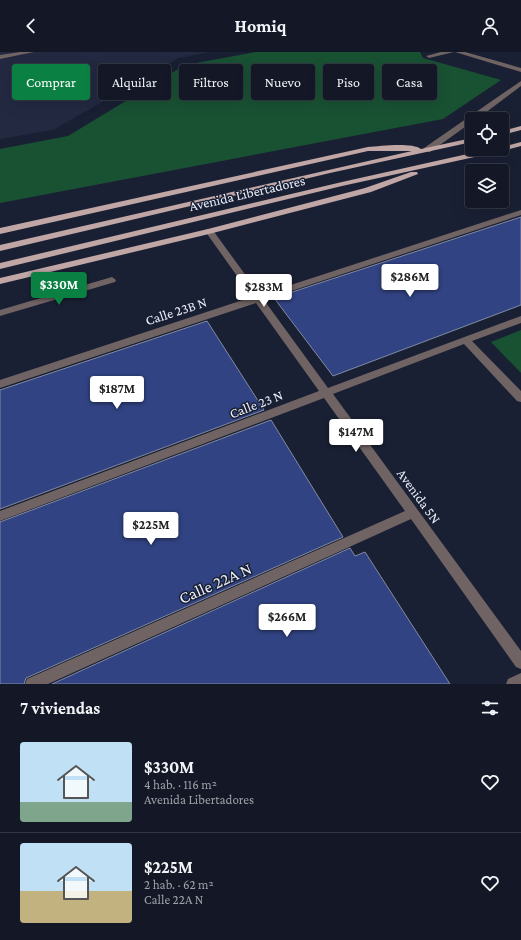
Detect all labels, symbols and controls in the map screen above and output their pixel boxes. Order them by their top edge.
icon: back [20,15,42,37]
icon: person [479,15,501,37]
text: Homiq [235,16,286,36]
chip: Comprar [12,64,90,100]
chip: Alquilar [98,64,171,100]
chip: Filtros [179,64,243,100]
chip: Nuevo [251,64,315,100]
chip: Piso [323,64,374,100]
chip: Casa [382,64,437,100]
map controls [465,112,509,208]
button: locate [465,112,509,156]
button: layers [465,164,509,208]
street label: Avenida Libertadores [187,172,307,214]
pin: $286M [382,264,438,298]
text: $286M [390,269,430,284]
pin: $330M [31,272,87,306]
pin: $283M [236,274,292,308]
text: $330M [40,277,78,292]
text: $283M [245,279,283,294]
street label: Calle 23B N [143,294,209,328]
pin: $187M [89,376,145,410]
text: $187M [99,381,135,396]
street label: Calle 23 N [227,387,285,421]
pin: $147M [328,419,384,453]
text: $147M [338,424,374,439]
street label: Avenida 5N [394,466,444,526]
pin: $225M [123,512,179,546]
text: $225M [132,517,170,532]
street label: Calle 22A N [176,559,254,608]
pin: $266M [259,604,315,638]
text: $266M [268,609,306,624]
icon: filters [479,697,501,719]
text: 7 viviendas [20,699,100,718]
icon: home [52,758,100,806]
text: $330M [144,758,194,777]
icon: heart [479,771,501,793]
text: 4 hab. · 116 m² [144,777,217,792]
text: Avenida Libertadores [144,792,254,807]
text: $225M [144,858,193,877]
icon: home [52,859,100,907]
icon: heart [479,872,501,894]
text: 2 hab. · 62 m² [144,877,214,892]
text: Calle 22A N [144,892,203,907]

